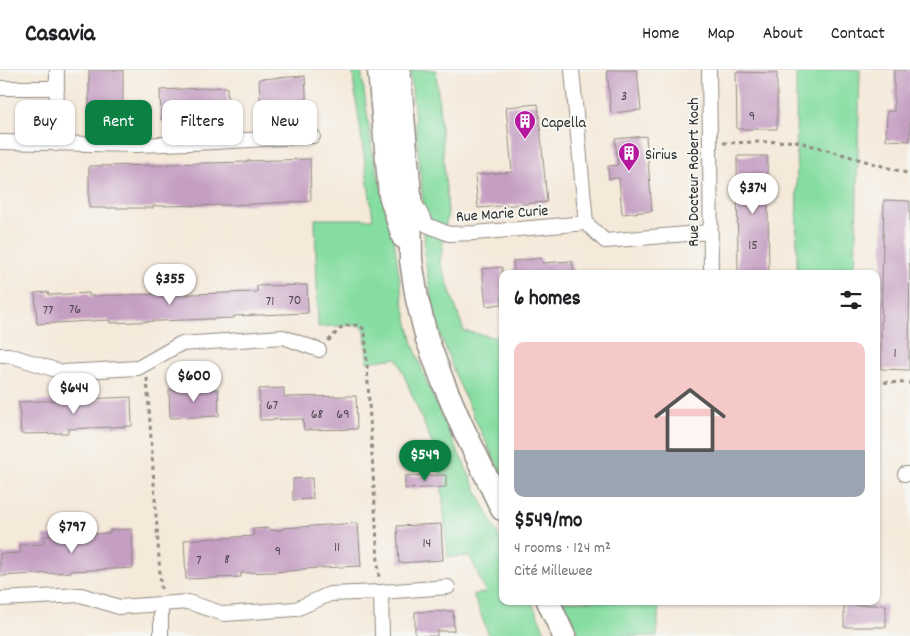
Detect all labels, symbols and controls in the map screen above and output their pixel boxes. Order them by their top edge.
text: Casavia [25,18,95,52]
text: Home [642,22,679,47]
text: Map [707,22,735,47]
text: About [763,22,803,47]
text: Contact [831,22,885,47]
house number: 3 [621,87,627,107]
street label: Rue Docteur Robert Koch [683,97,706,247]
chip: Buy [15,100,75,145]
chip: Rent [85,100,152,145]
chip: Filters [162,100,243,145]
chip: New [253,100,317,145]
house number: 9 [749,107,755,127]
building icon: Capella [513,109,537,140]
place label: Capella [541,112,586,135]
building icon: Sirius [617,141,641,172]
place label: Sirius [645,144,678,167]
pin: $374 [723,172,783,215]
text: $374 [739,177,767,200]
street label: Rue Marie Curie [455,200,549,229]
house number: 15 [748,236,758,256]
pin: $355 [140,264,200,306]
text: $355 [155,268,185,291]
text: 6 homes [514,285,581,315]
icon: filters [837,286,865,314]
house number: 70 [289,291,302,311]
house number: 71 [266,292,274,312]
house number: 76 [69,300,81,320]
house number: 77 [43,301,53,321]
house number: 1 [893,344,897,364]
pin: $600 [164,360,224,403]
text: $600 [177,365,211,388]
pin: $644 [44,372,104,415]
icon: home [645,375,735,465]
text: $644 [59,377,89,400]
house number: 67 [266,396,278,416]
house number: 68 [311,405,324,425]
house number: 69 [336,405,350,425]
pin: $549 [395,440,455,482]
text: $549 [410,444,440,467]
text: $549/mo [514,507,582,537]
pin: $797 [42,512,102,554]
text: $797 [58,516,86,539]
house number: 14 [423,534,431,554]
text: 4 rooms · 124 m² [514,537,611,560]
house number: 11 [334,538,340,558]
house number: 9 [275,542,281,562]
house number: 8 [224,550,230,570]
house number: 7 [196,551,202,571]
text: Cité Millewee [514,560,593,583]

